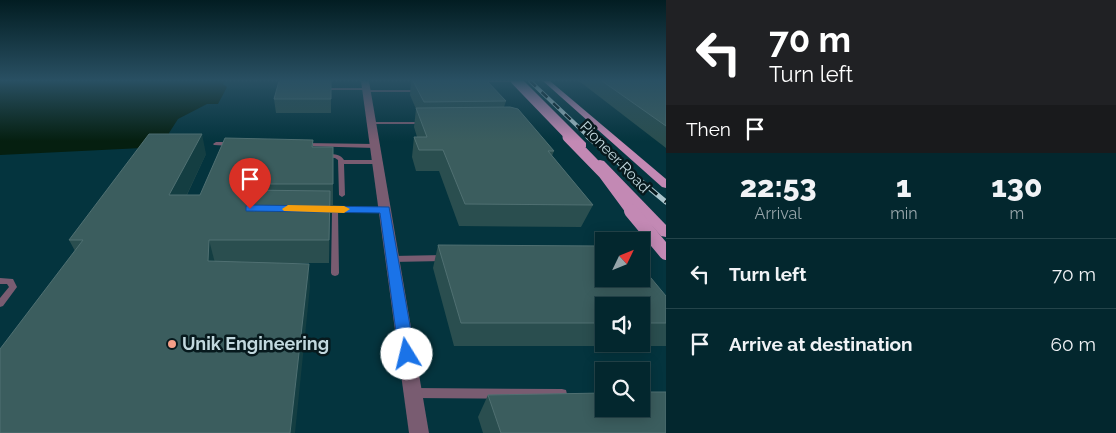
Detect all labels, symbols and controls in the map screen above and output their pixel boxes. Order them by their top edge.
text: 70 m [769,19,851,60]
icon: left [686,20,751,85]
text: Turn left [769,61,853,87]
icon: arrive [741,115,769,143]
street label: Pioneer Road [576,117,654,197]
text: Then [686,118,731,140]
pin [229,158,271,209]
icon: arrive [236,165,264,193]
text: 22:53 [740,169,816,204]
text: 1 [896,169,912,204]
text: 130 [991,169,1042,204]
text: Arrival [755,204,802,223]
text: min [890,204,918,223]
text: m [1009,204,1024,223]
north arrow [595,232,650,288]
map controls [595,232,650,417]
icon: left [686,260,714,288]
text: Turn left [729,263,806,285]
text: 70 m [1052,263,1096,285]
button: sound [595,297,650,352]
position arrow [380,327,432,379]
icon: arrive [686,330,714,358]
place label: Unik Engineering [182,333,329,354]
text: Arrive at destination [729,333,913,355]
text: 60 m [1051,333,1096,355]
marker: Unik Engineering [166,338,178,350]
button: search [595,362,650,417]

